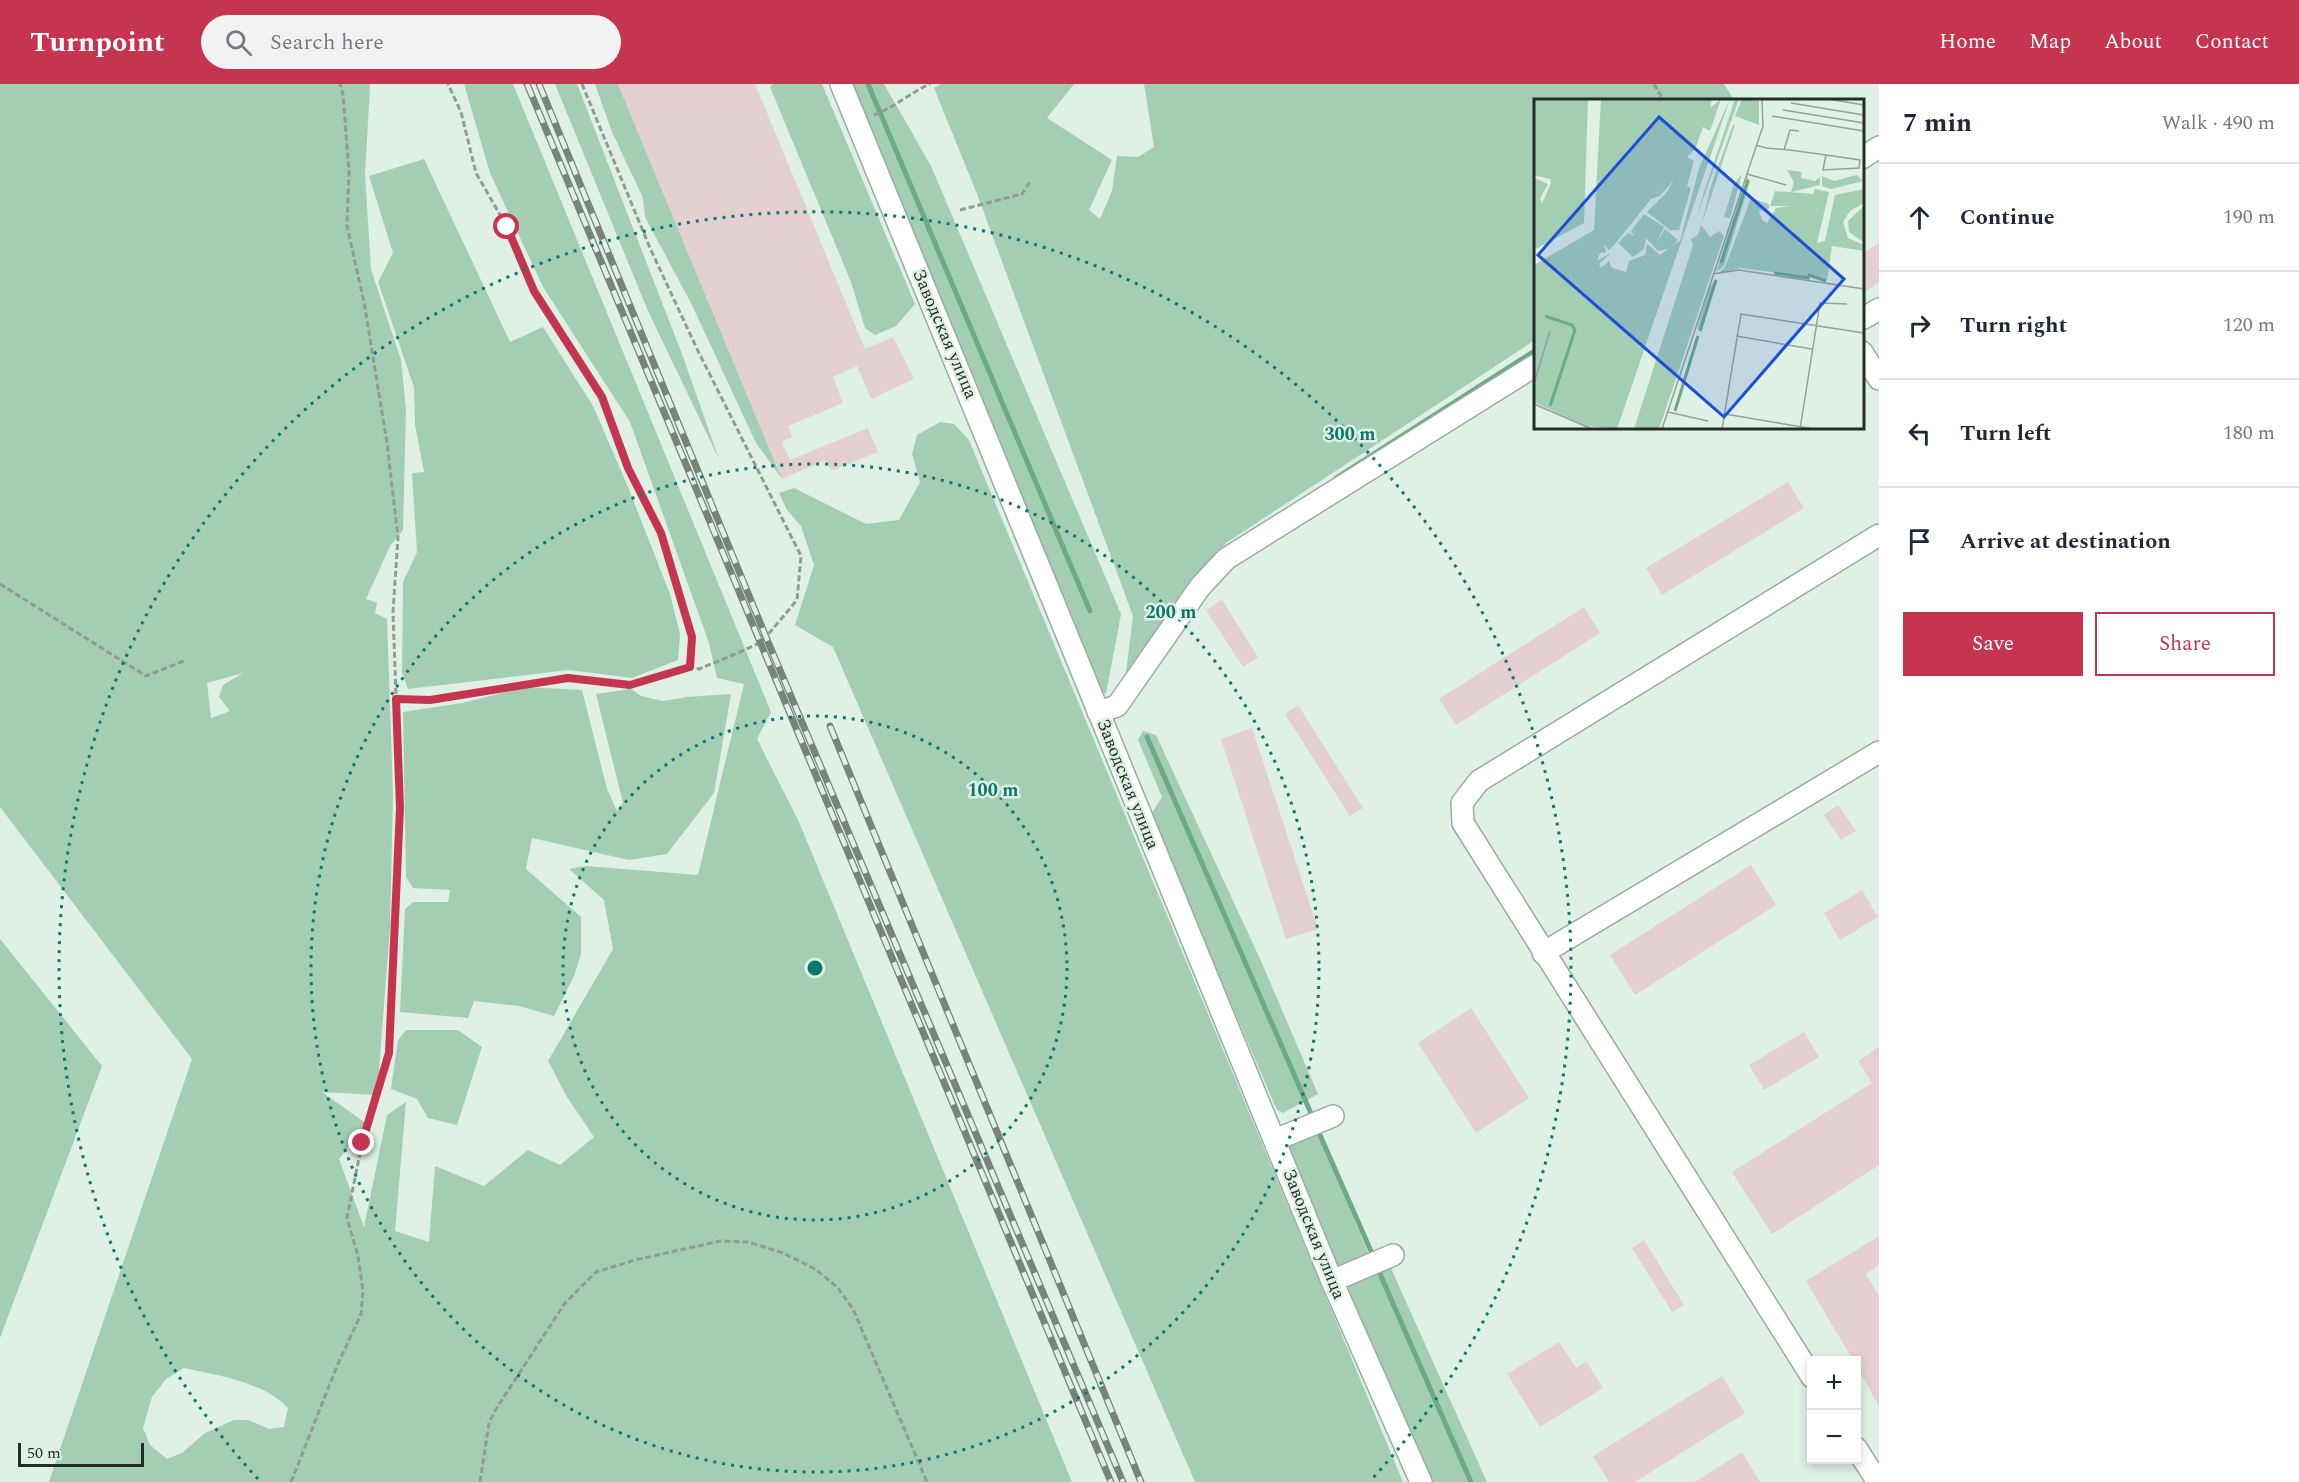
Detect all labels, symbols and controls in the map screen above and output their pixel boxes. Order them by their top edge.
search box [201,15,621,69]
text: Turnpoint [30,21,165,64]
icon: search [222,26,255,59]
text: Search here [270,26,384,59]
text: Home [1939,26,1996,58]
text: Map [2029,26,2071,58]
text: About [2104,26,2162,58]
text: Contact [2195,26,2269,58]
inset map [1534,99,1864,429]
text: 7 min [1903,103,1972,143]
text: Walk · 490 m [2162,108,2275,138]
icon: ahead [1903,201,1936,234]
text: Continue [1960,201,2055,234]
text: 190 m [2223,202,2275,232]
route start [493,213,519,239]
street label: Заводская улица [905,265,985,403]
icon: right [1903,309,1936,342]
text: Turn right [1960,309,2067,342]
text: 120 m [2223,310,2275,340]
icon: left [1903,417,1936,450]
text: Turn left [1960,417,2052,450]
text: 180 m [2223,418,2275,448]
text: 300 m [1324,421,1376,448]
icon: arrive [1903,525,1936,558]
text: Arrive at destination [1960,525,2171,558]
text: 200 m [1145,599,1197,626]
button: Save [1903,612,2083,676]
button: Share [2095,612,2275,676]
street label: Заводская улица [1090,715,1167,854]
text: 100 m [967,777,1019,804]
centre of rings [805,958,825,978]
route end [348,1129,374,1155]
street label: Заводская улица [1276,1165,1353,1304]
map controls [1807,1356,1861,1464]
button: + [1807,1356,1861,1410]
button: − [1807,1410,1861,1464]
scale bar [18,1440,144,1468]
text: 50 m [27,1441,61,1465]

